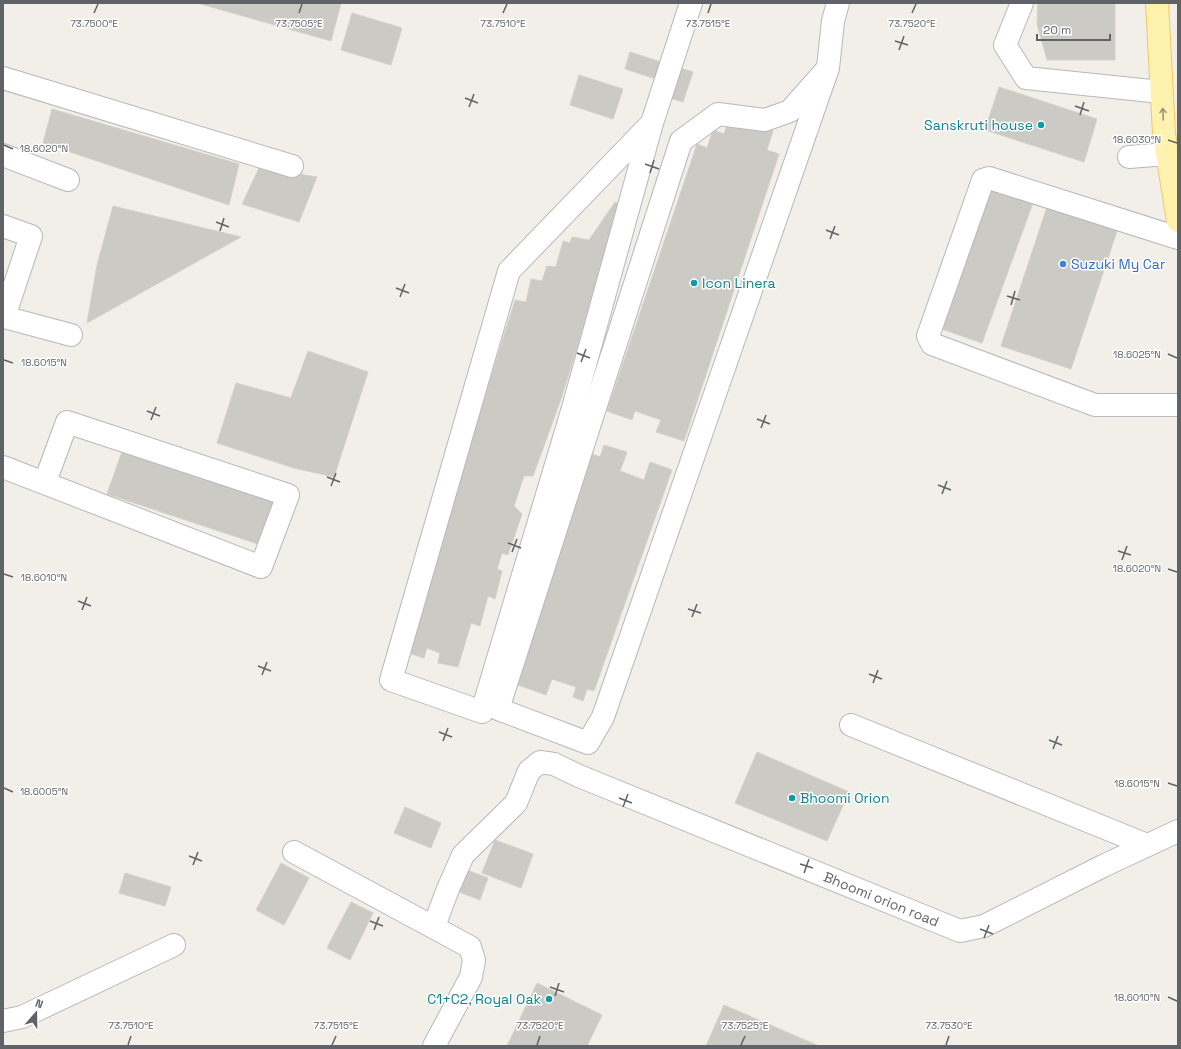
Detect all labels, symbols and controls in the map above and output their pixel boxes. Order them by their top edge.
scale bar [1037,16,1110,42]
text: 73.7500°E [70,17,118,30]
text: 73.7505°E [275,17,323,30]
text: 73.7510°E [480,17,526,30]
text: 73.7515°E [686,17,731,30]
text: 73.7520°E [888,17,936,30]
text: 20 m [1043,22,1071,38]
one-way arrow [1159,108,1166,121]
place label: Sanskruti house [924,116,1033,134]
marker: Sanskruti house [1036,120,1046,130]
text: 18.6030°N [1113,133,1161,146]
text: 18.6020°N [20,142,68,155]
place label: Suzuki My Car [1071,255,1165,273]
marker: Suzuki My Car [1058,259,1068,269]
place label: Icon Linera [702,274,776,292]
marker: Icon Linera [689,278,699,288]
text: 18.6025°N [1113,348,1161,361]
text: 18.6015°N [21,356,67,369]
text: 18.6020°N [1113,562,1161,575]
text: 18.6010°N [21,571,67,584]
text: 18.6015°N [1114,777,1160,790]
text: 18.6005°N [20,785,68,798]
place label: Bhoomi Orion [800,789,890,807]
marker: Bhoomi Orion [787,793,797,803]
street label: Bhoomi orion road [821,867,942,931]
place label: C1+C2, Royal Oak [427,990,541,1008]
text: 18.6010°N [1114,991,1160,1004]
north arrow [16,993,56,1033]
marker: C1+C2, Royal Oak [544,994,554,1004]
text: N [34,996,45,1011]
text: 73.7510°E [108,1019,154,1032]
text: 73.7515°E [314,1019,359,1032]
text: 73.7520°E [516,1019,564,1032]
text: 73.7525°E [722,1019,769,1032]
text: 73.7530°E [925,1019,973,1032]

